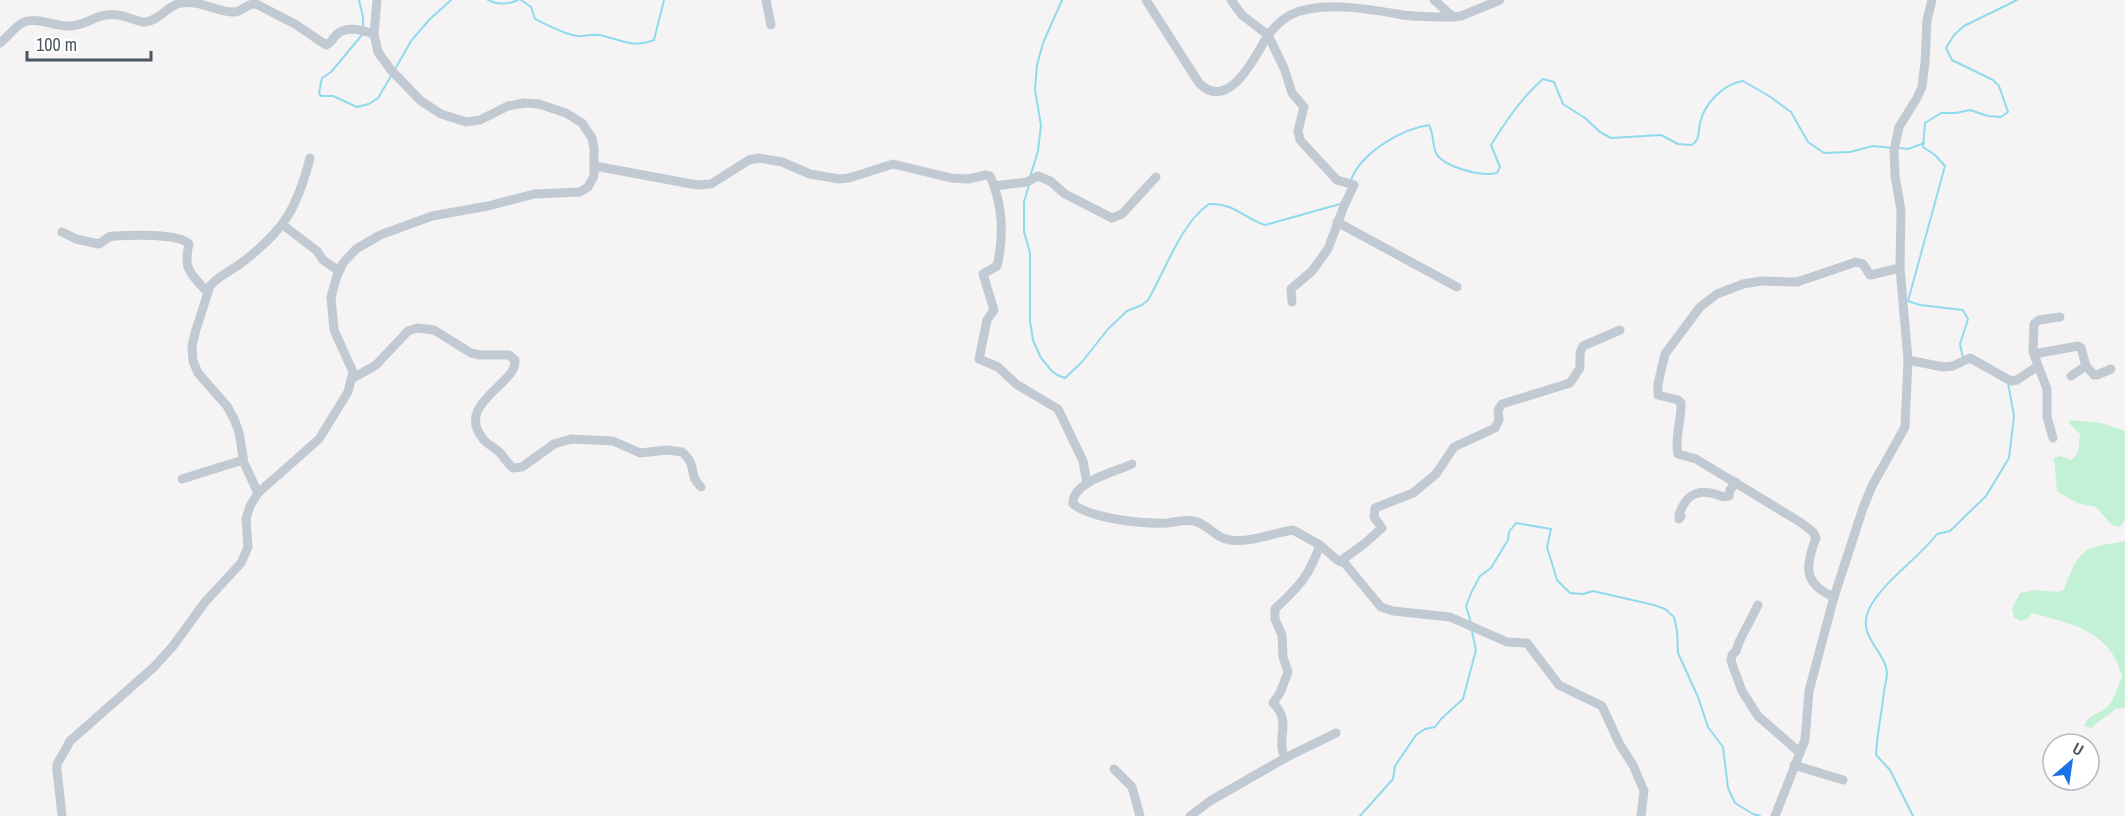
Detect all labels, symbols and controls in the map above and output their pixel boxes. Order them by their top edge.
scale bar [27,24,152,62]
text: 100 m [36,32,77,57]
north arrow [2041,732,2101,792]
text: U [2069,737,2088,761]

